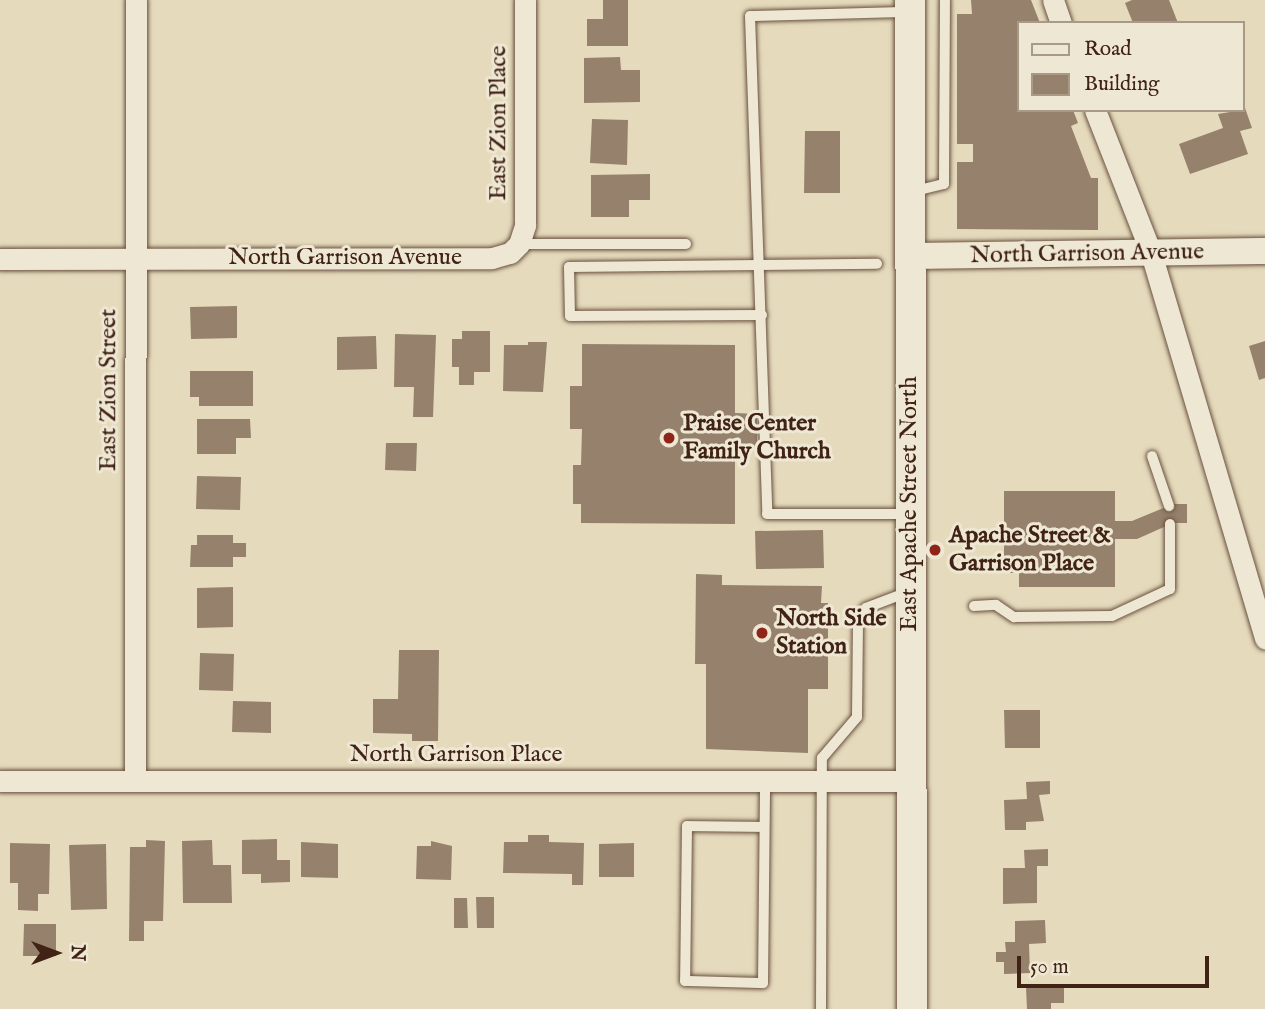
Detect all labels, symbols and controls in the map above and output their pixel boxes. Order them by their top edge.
legend [1016,21,1244,112]
text: Road [1084,36,1131,63]
street label: East Zion Place [485,45,513,201]
text: Building [1084,71,1159,98]
street label: North Garrison Avenue [970,238,1204,270]
street label: North Garrison Avenue [228,244,462,272]
street label: East Zion Street [95,309,123,471]
street label: East Apache Street North [896,376,924,632]
place label: Praise Center Family Church [683,410,831,466]
marker: Praise Center Family Church [661,430,677,446]
place label: Apache Street & Garrison Place [949,522,1111,578]
marker: Apache Street & Garrison Place [927,542,943,558]
place label: North Side Station [776,605,886,661]
marker: North Side Station [754,625,770,641]
street label: North Garrison Place [350,741,562,769]
north arrow [21,918,91,988]
scale bar [1020,942,1212,986]
text: N [65,945,89,961]
text: 50 m [1030,954,1069,981]

